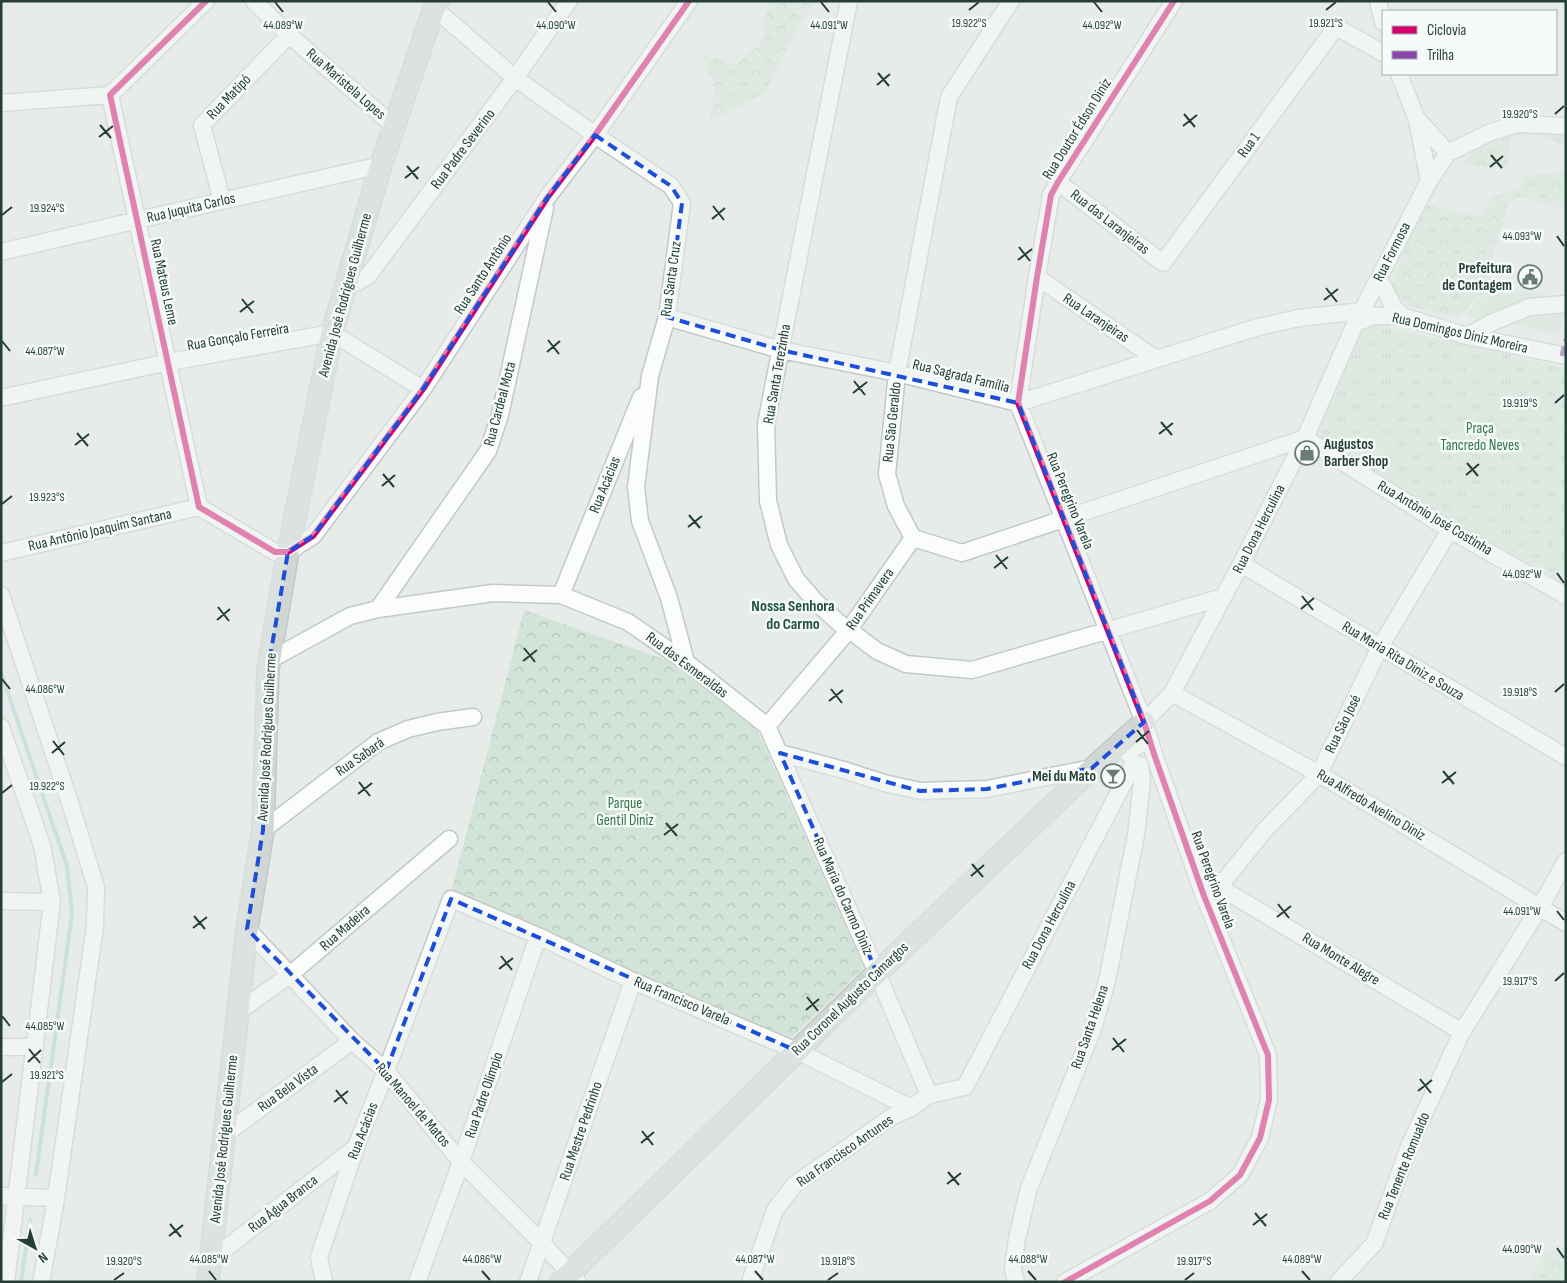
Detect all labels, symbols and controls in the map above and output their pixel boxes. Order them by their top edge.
legend [1382,10,1557,75]
text: 19.922°S [951,16,987,31]
text: 19.921°S [1309,16,1343,31]
text: 44.089°W [263,18,303,33]
text: 44.090°W [536,18,576,33]
text: 44.091°W [810,18,848,33]
text: 44.092°W [1083,18,1122,33]
text: Ciclovia [1427,21,1467,40]
street label: Rua Maristela Lopes [302,44,390,124]
text: Trilha [1427,46,1454,65]
street label: Rua Matipó [203,70,255,124]
street label: Rua Doutor Édson Diniz [1038,74,1116,183]
street label: Rua Padre Severino [427,105,499,193]
text: 19.920°S [1502,107,1538,122]
street label: Rua 1 [1233,128,1265,161]
street label: Rua das Laranjeiras [1067,185,1153,259]
street label: Rua Juquita Carlos [145,189,237,227]
text: 19.924°S [30,201,64,216]
street label: Avenida José Rodrigues Guilherme [314,211,376,380]
street label: Rua Formosa [1369,219,1415,285]
text: 44.093°W [1502,229,1542,244]
street label: Rua Santo Antônio [450,230,516,318]
street label: Rua Mateus Leme [146,237,182,327]
street label: Rua Santa Cruz [656,239,686,318]
place label: Prefeitura de Contagem [1442,259,1512,295]
public building icon: Prefeitura de Contagem [1517,264,1543,290]
street label: Rua Laranjeiras [1059,289,1133,347]
street label: Rua Domingos Diniz Moreira [1390,308,1530,358]
street label: Rua Gonçalo Ferreira [186,319,291,355]
street label: Rua Santa Terezinha [759,323,795,425]
text: 44.087°W [25,344,65,359]
street label: Rua Sagrada Família [911,355,1012,397]
street label: Rua Cardeal Mota [480,359,520,448]
street label: Rua São Geraldo [878,381,906,463]
text: 19.919°S [1503,396,1537,411]
park label: Praça Tancredo Neves [1441,419,1519,455]
place label: Augustos Barber Shop [1323,435,1388,471]
shop icon: Augustos Barber Shop [1294,440,1320,466]
street label: Rua Peregrino Varela [1042,450,1098,552]
street label: Rua Acácias [585,454,625,516]
street label: Rua Antônio José Costinha [1374,476,1496,560]
street label: Rua Dona Herculina [1228,481,1290,577]
text: 19.923°S [29,490,65,505]
street label: Rua Antônio Joaquim Santana [26,504,174,556]
street label: Rua Primavera [842,564,898,634]
text: 44.092°W [1503,567,1542,582]
district label: Nossa Senhora do Carmo [751,597,835,634]
street label: Rua Maria Rita Diniz e Souza [1338,617,1468,705]
street label: Rua das Esmeraldas [642,628,732,702]
street label: Avenida José Rodrigues Guilherme [253,652,281,823]
text: 44.086°W [25,682,65,697]
text: 19.918°S [1503,685,1537,700]
street label: Rua São José [1321,692,1365,756]
street label: Rua Sabará [332,733,388,781]
bar icon: Mei du Mato [1100,763,1126,789]
street label: Rua Alfredo Avelino Diniz [1313,765,1429,845]
place label: Mei du Mato [1032,767,1096,786]
text: 19.922°S [29,779,65,794]
park label: Parque Gentil Diniz [596,794,654,830]
street label: Rua Peregrino Varela [1187,829,1240,932]
street label: Rua Maria do Carmo Diniz [809,834,878,958]
street label: Rua Dona Herculina [1018,877,1080,973]
street label: Rua Madeira [316,901,374,955]
text: 44.091°W [1503,904,1541,919]
street label: Rua Monte Alegre [1299,928,1383,990]
street label: Rua Coronel Augusto Camargos [787,938,913,1060]
street label: Rua Francisco Varela [631,972,733,1030]
text: 19.917°S [1503,974,1537,989]
street label: Rua Santa Helena [1067,982,1113,1071]
text: 44.085°W [26,1019,65,1034]
street label: Rua Padre Olímpio [460,1049,508,1141]
street label: Avenida José Rodrigues Guilherme [206,1054,242,1225]
street label: Rua Manoel de Matos [371,1059,455,1151]
street label: Rua Bela Vista [254,1060,322,1116]
text: 19.921°S [30,1068,64,1083]
street label: Rua Mestre Pedrinho [555,1079,607,1183]
street label: Rua Acácias [343,1100,383,1162]
street label: Rua Tenente Romualdo [1374,1109,1434,1223]
street label: Rua Francisco Antunes [793,1111,897,1191]
street label: Rua Água Branca [244,1171,322,1237]
north arrow [10,1223,60,1273]
text: 44.090°W [1502,1242,1542,1257]
text: N [35,1249,51,1267]
text: 44.085°W [190,1252,229,1267]
text: 44.086°W [462,1252,502,1267]
text: 44.087°W [735,1252,775,1267]
text: 44.088°W [1008,1252,1048,1267]
text: 44.089°W [1282,1252,1322,1267]
text: 19.920°S [106,1254,142,1269]
text: 19.918°S [821,1254,855,1269]
text: 19.917°S [1177,1254,1211,1269]

